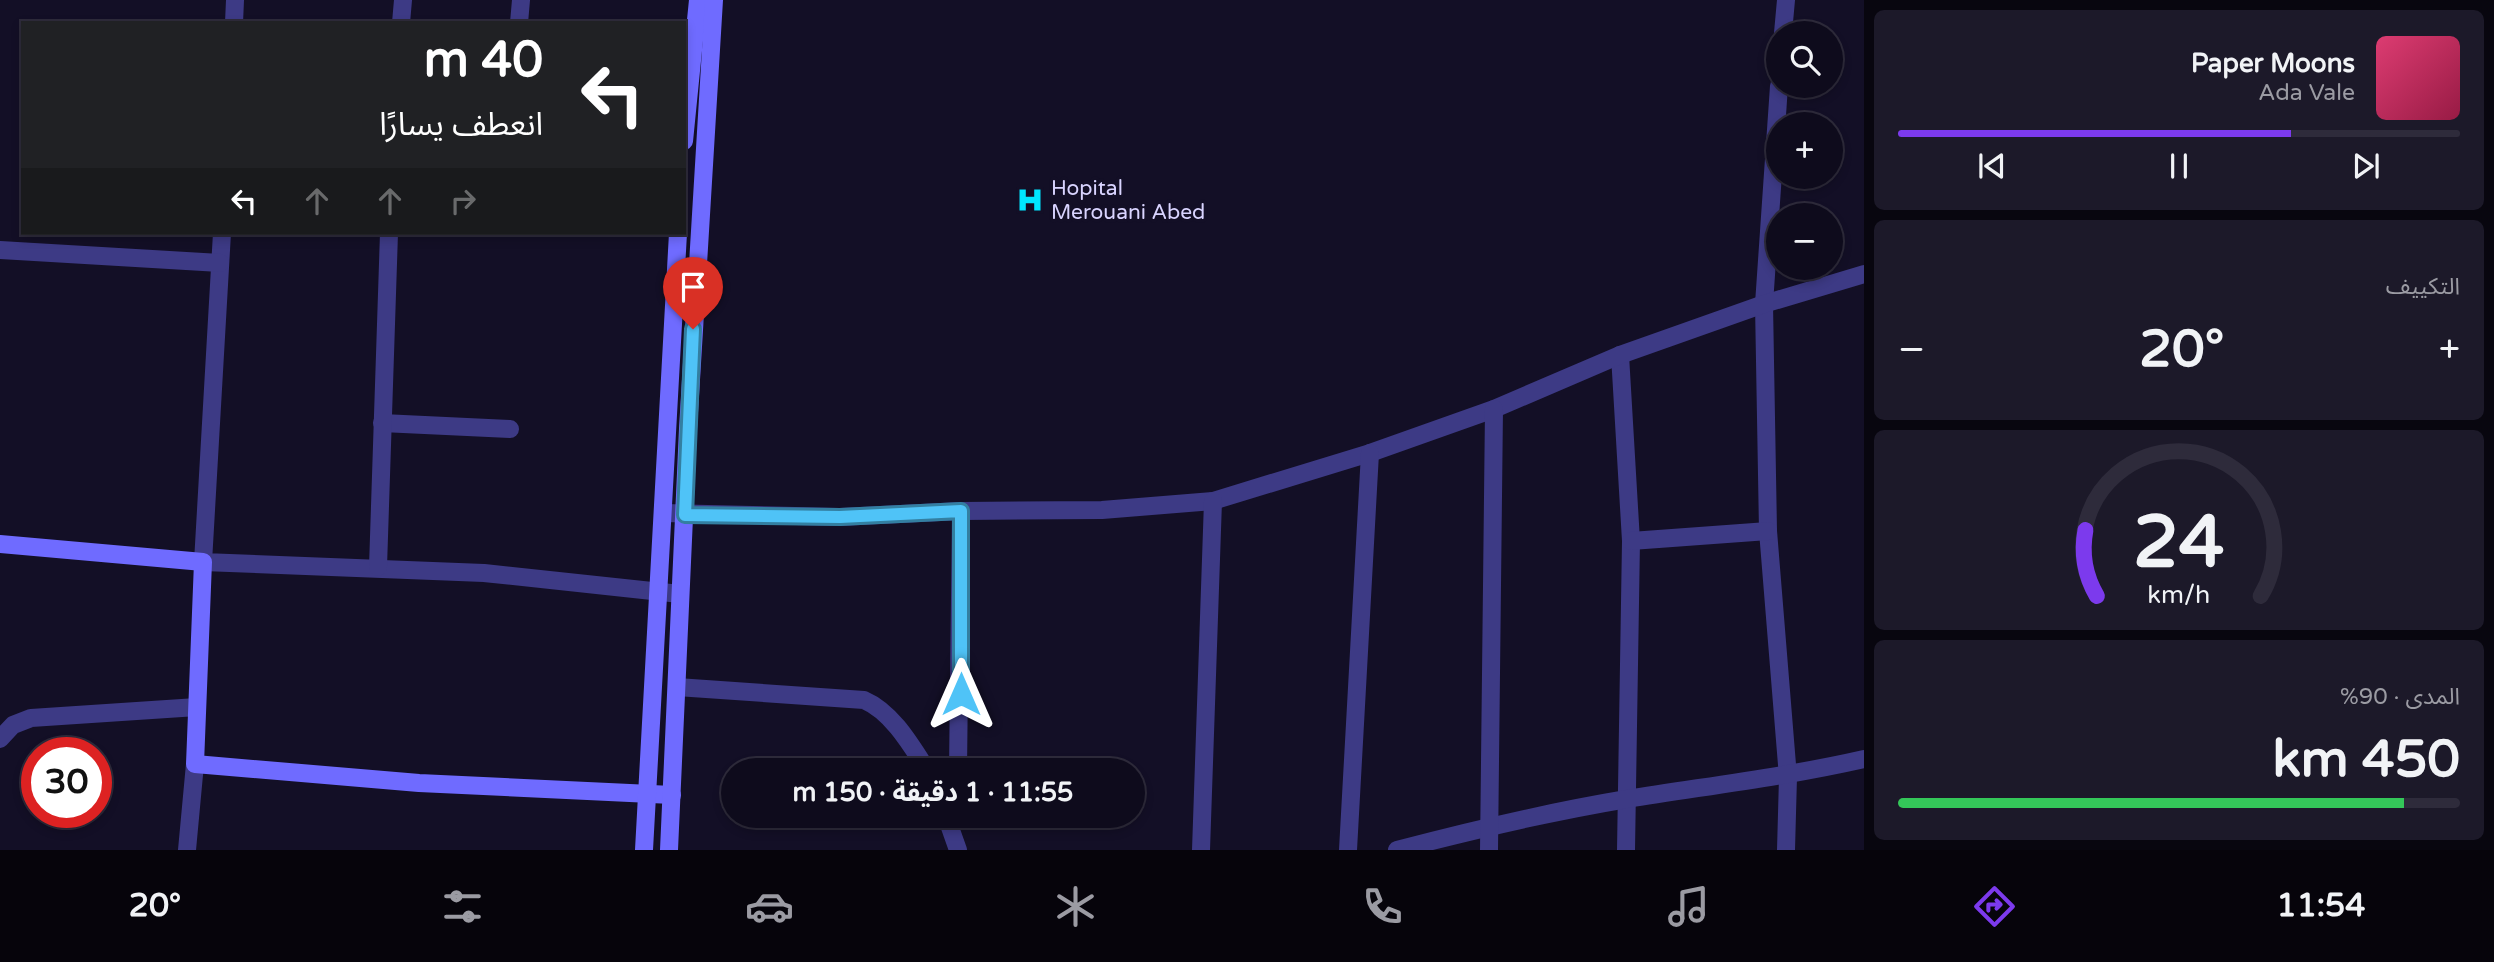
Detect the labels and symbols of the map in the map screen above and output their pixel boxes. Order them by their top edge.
place label: Hopital Merouani Abed [1051,176,1205,225]
hospital icon: Hopital Merouani Abed [1015,185,1045,215]
pin [663,257,723,329]
position arrow [924,657,998,731]
speed limit sign: 30 [21,737,112,828]

